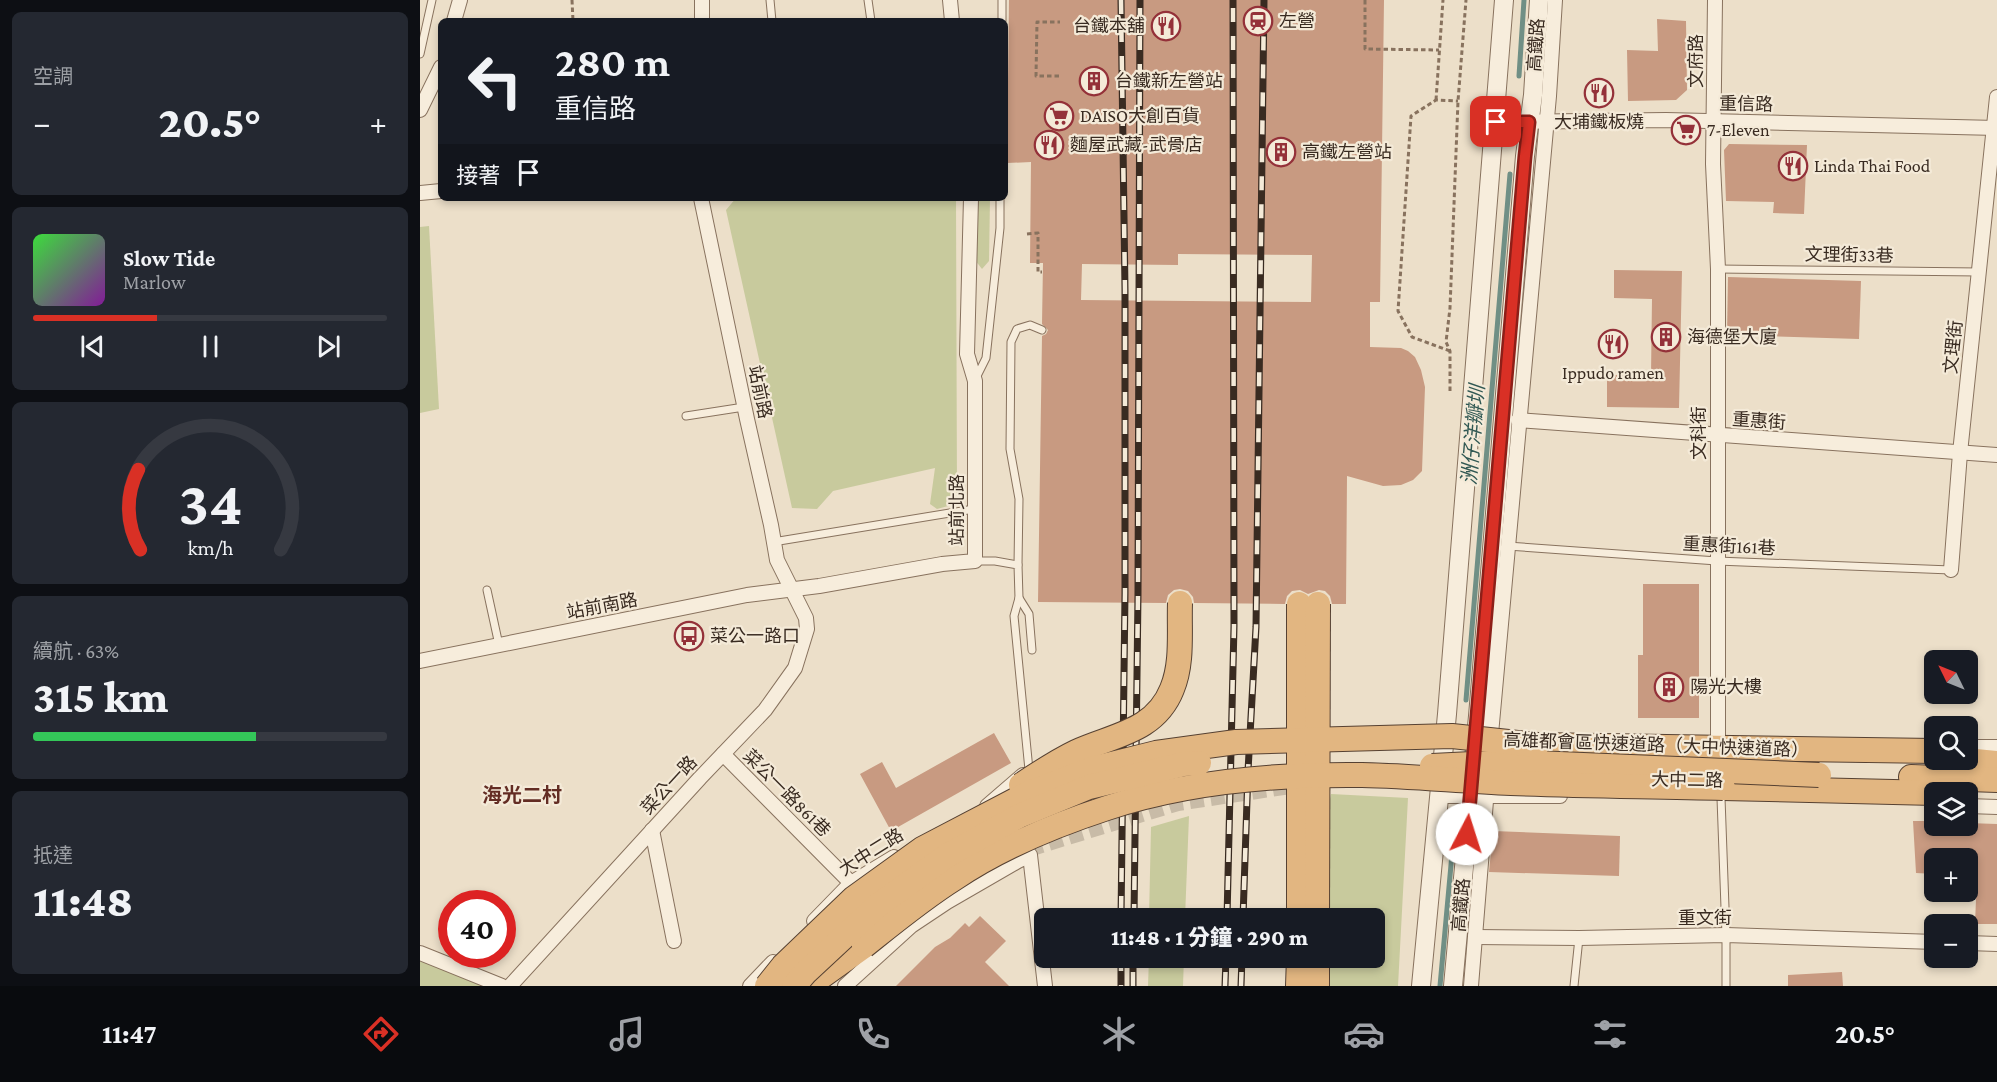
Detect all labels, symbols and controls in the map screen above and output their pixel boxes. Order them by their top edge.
station icon: 左營 [1242,5,1274,37]
restaurant icon: 台鐵本舖 [1150,10,1182,42]
place label: 左營 [1279,11,1315,31]
place label: 台鐵本舖 [1073,16,1145,36]
street label: 高鐵路 [1524,17,1548,73]
street label: 文府路 [1686,34,1706,88]
text: 280 m [555,38,670,85]
icon: left [456,42,534,120]
text: 空調 [33,65,73,87]
building icon: 台鐵新左營站 [1078,65,1110,97]
place label: 台鐵新左營站 [1115,71,1223,91]
restaurant icon: 大埔鐵板燒 [1583,77,1615,109]
text: 重信路 [555,94,636,124]
street label: 重信路 [1719,94,1773,114]
pin [1470,96,1521,147]
text: 20.5° [158,97,262,147]
supermarket icon: DAISO大創百貨 [1043,100,1075,132]
text: − [33,104,50,141]
text: + [370,104,387,141]
icon: arrive [1479,105,1512,138]
place label: DAISO大創百貨 [1080,106,1200,126]
place label: 大埔鐵板燒 [1554,112,1644,132]
supermarket icon: 7-Eleven [1670,114,1702,146]
place label: 7-Eleven [1707,120,1770,140]
restaurant icon: 麵屋武藏-武骨店 [1033,129,1065,161]
place label: 麵屋武藏-武骨店 [1070,135,1203,155]
building icon: 高鐵左營站 [1265,136,1297,168]
place label: 高鐵左營站 [1302,142,1392,162]
restaurant icon: Linda Thai Food [1777,150,1809,182]
icon: arrive [512,156,545,189]
place label: Linda Thai Food [1814,156,1931,176]
text: 接著 [456,163,500,188]
street label: 文理街33巷 [1804,244,1894,266]
text: Slow Tide [123,246,215,271]
text: Marlow [123,271,186,293]
street label: 文理街 [1940,319,1966,375]
building icon: 海德堡大廈 [1650,321,1682,353]
place label: 海德堡大廈 [1687,327,1777,347]
restaurant icon: Ippudo ramen [1597,328,1629,360]
icon: previous [76,330,109,363]
icon: pause [194,330,227,363]
icon: next [312,330,345,363]
place label: Ippudo ramen [1562,363,1664,383]
street label: 站前路 [745,364,775,420]
water label: 洲仔洋瓣圳 [1458,381,1489,486]
street label: 文科街 [1689,406,1709,460]
street label: 重惠街 [1731,409,1787,433]
text: 34 [178,468,242,537]
street label: 站前北路 [947,474,967,546]
street label: 重惠街161巷 [1682,534,1776,558]
text: km/h [187,536,234,560]
street label: 站前南路 [565,589,639,623]
bus stop icon: 菜公一路口 [673,620,705,652]
place label: 菜公一路口 [710,626,800,646]
text: 續航 · 63% [33,640,119,662]
north arrow [1924,650,1978,704]
map controls [1924,650,1978,968]
building icon: 陽光大樓 [1653,671,1685,703]
text: 315 km [33,672,168,722]
place label: 陽光大樓 [1690,677,1762,697]
button: search [1924,716,1978,770]
street label: 高雄都會區快速道路（大中快速道路） [1503,730,1809,760]
street label: 菜公一路861巷 [739,745,835,841]
street label: 菜公一路 [637,752,701,818]
street label: 大中二路 [1651,769,1723,791]
button: layers [1924,782,1978,836]
district label: 海光二村 [482,784,562,806]
position arrow [1435,802,1499,866]
street label: 大中二路 [835,824,907,880]
text: 抵達 [33,844,73,866]
button: + [1924,848,1978,902]
text: 11:48 [33,876,133,926]
street label: 高鐵路 [1449,877,1473,933]
speed limit sign: 40 [438,890,516,968]
street label: 重文街 [1678,908,1732,928]
button: − [1924,914,1978,968]
text: 11:48 · 1 分鐘 · 290 m [1111,925,1308,950]
icon: directions [360,1013,402,1055]
icon: music [606,1013,648,1055]
icon: phone [852,1013,894,1055]
icon: climate [1098,1013,1140,1055]
icon: car [1343,1013,1385,1055]
icon: filters [1589,1013,1631,1055]
text: 11:47 [102,1019,157,1049]
text: 20.5° [1835,1019,1895,1049]

